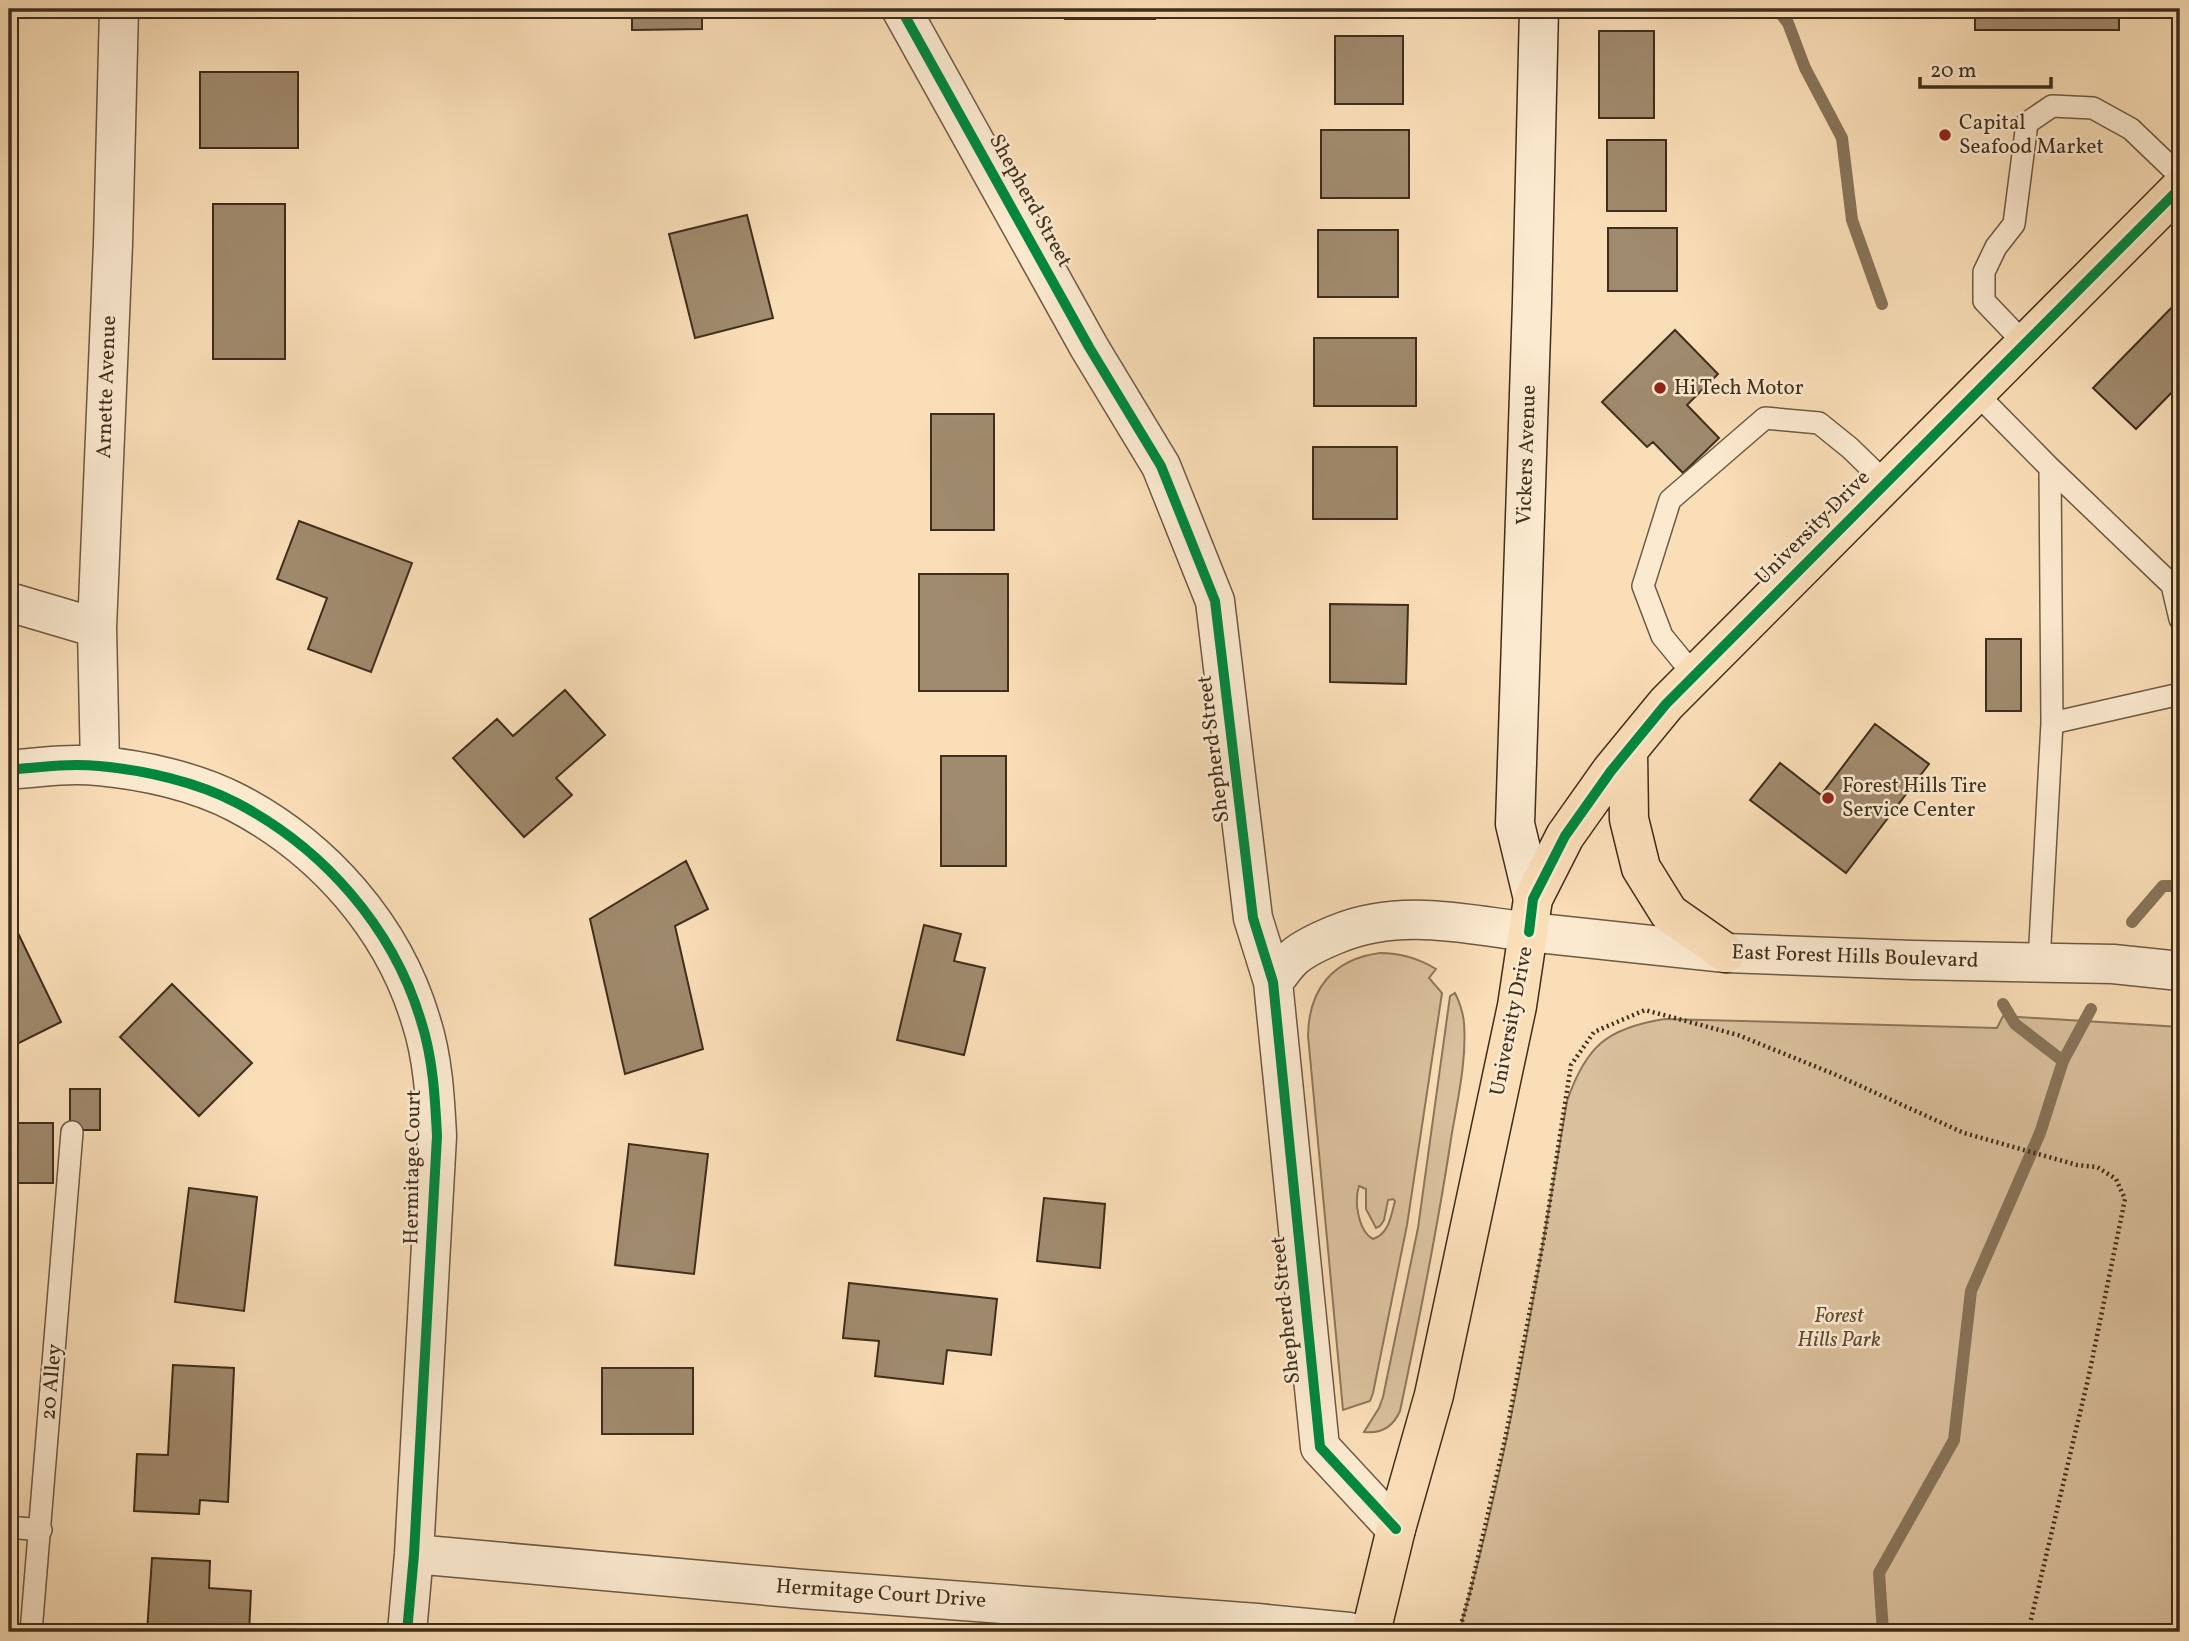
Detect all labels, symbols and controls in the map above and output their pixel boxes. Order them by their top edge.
scale bar [1920,46,2051,90]
text: 20 m [1930,57,1976,86]
place label: Capital Seafood Market [1959,109,2104,162]
marker: Capital Seafood Market [1937,127,1953,143]
street label: Shepherd Street [981,129,1079,273]
street label: Arnette Avenue [90,315,124,459]
place label: Hi Tech Motor [1674,374,1804,403]
marker: Hi Tech Motor [1652,380,1668,396]
street label: Vickers Avenue [1510,384,1544,526]
street label: University Drive [1749,464,1877,592]
street label: Shepherd Street [1191,674,1237,824]
place label: Forest Hills Tire Service Center [1842,772,1987,825]
marker: Forest Hills Tire Service Center [1820,790,1836,806]
street label: East Forest Hills Boulevard [1731,938,1979,976]
street label: University Drive [1483,944,1541,1098]
street label: Hermitage Court [397,1089,429,1245]
street label: Shepherd Street [1264,1235,1308,1385]
park label: Forest Hills Park [1797,1302,1881,1355]
street label: 20 Alley [34,1342,70,1421]
street label: Hermitage Court Drive [775,1572,987,1616]

